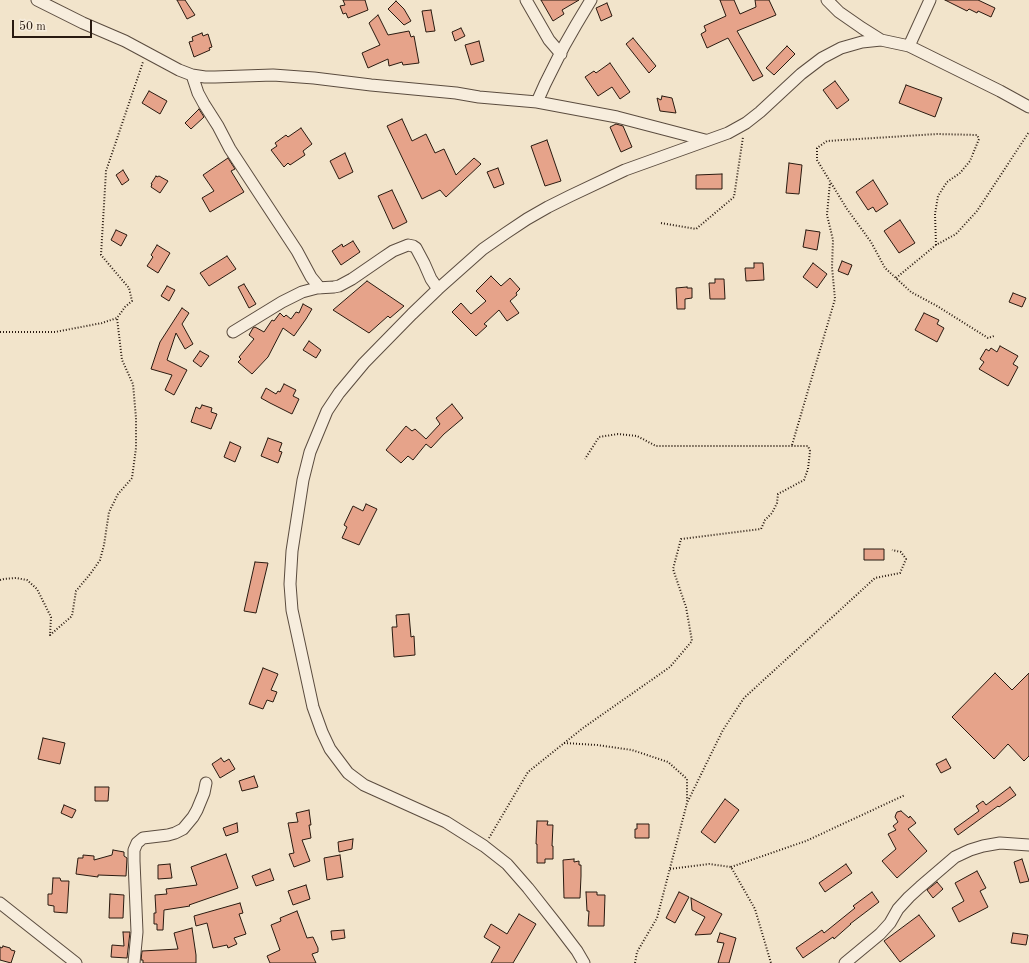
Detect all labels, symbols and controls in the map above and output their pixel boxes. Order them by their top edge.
scale bar [14,12,94,38]
text: 50 m [19,21,46,33]

